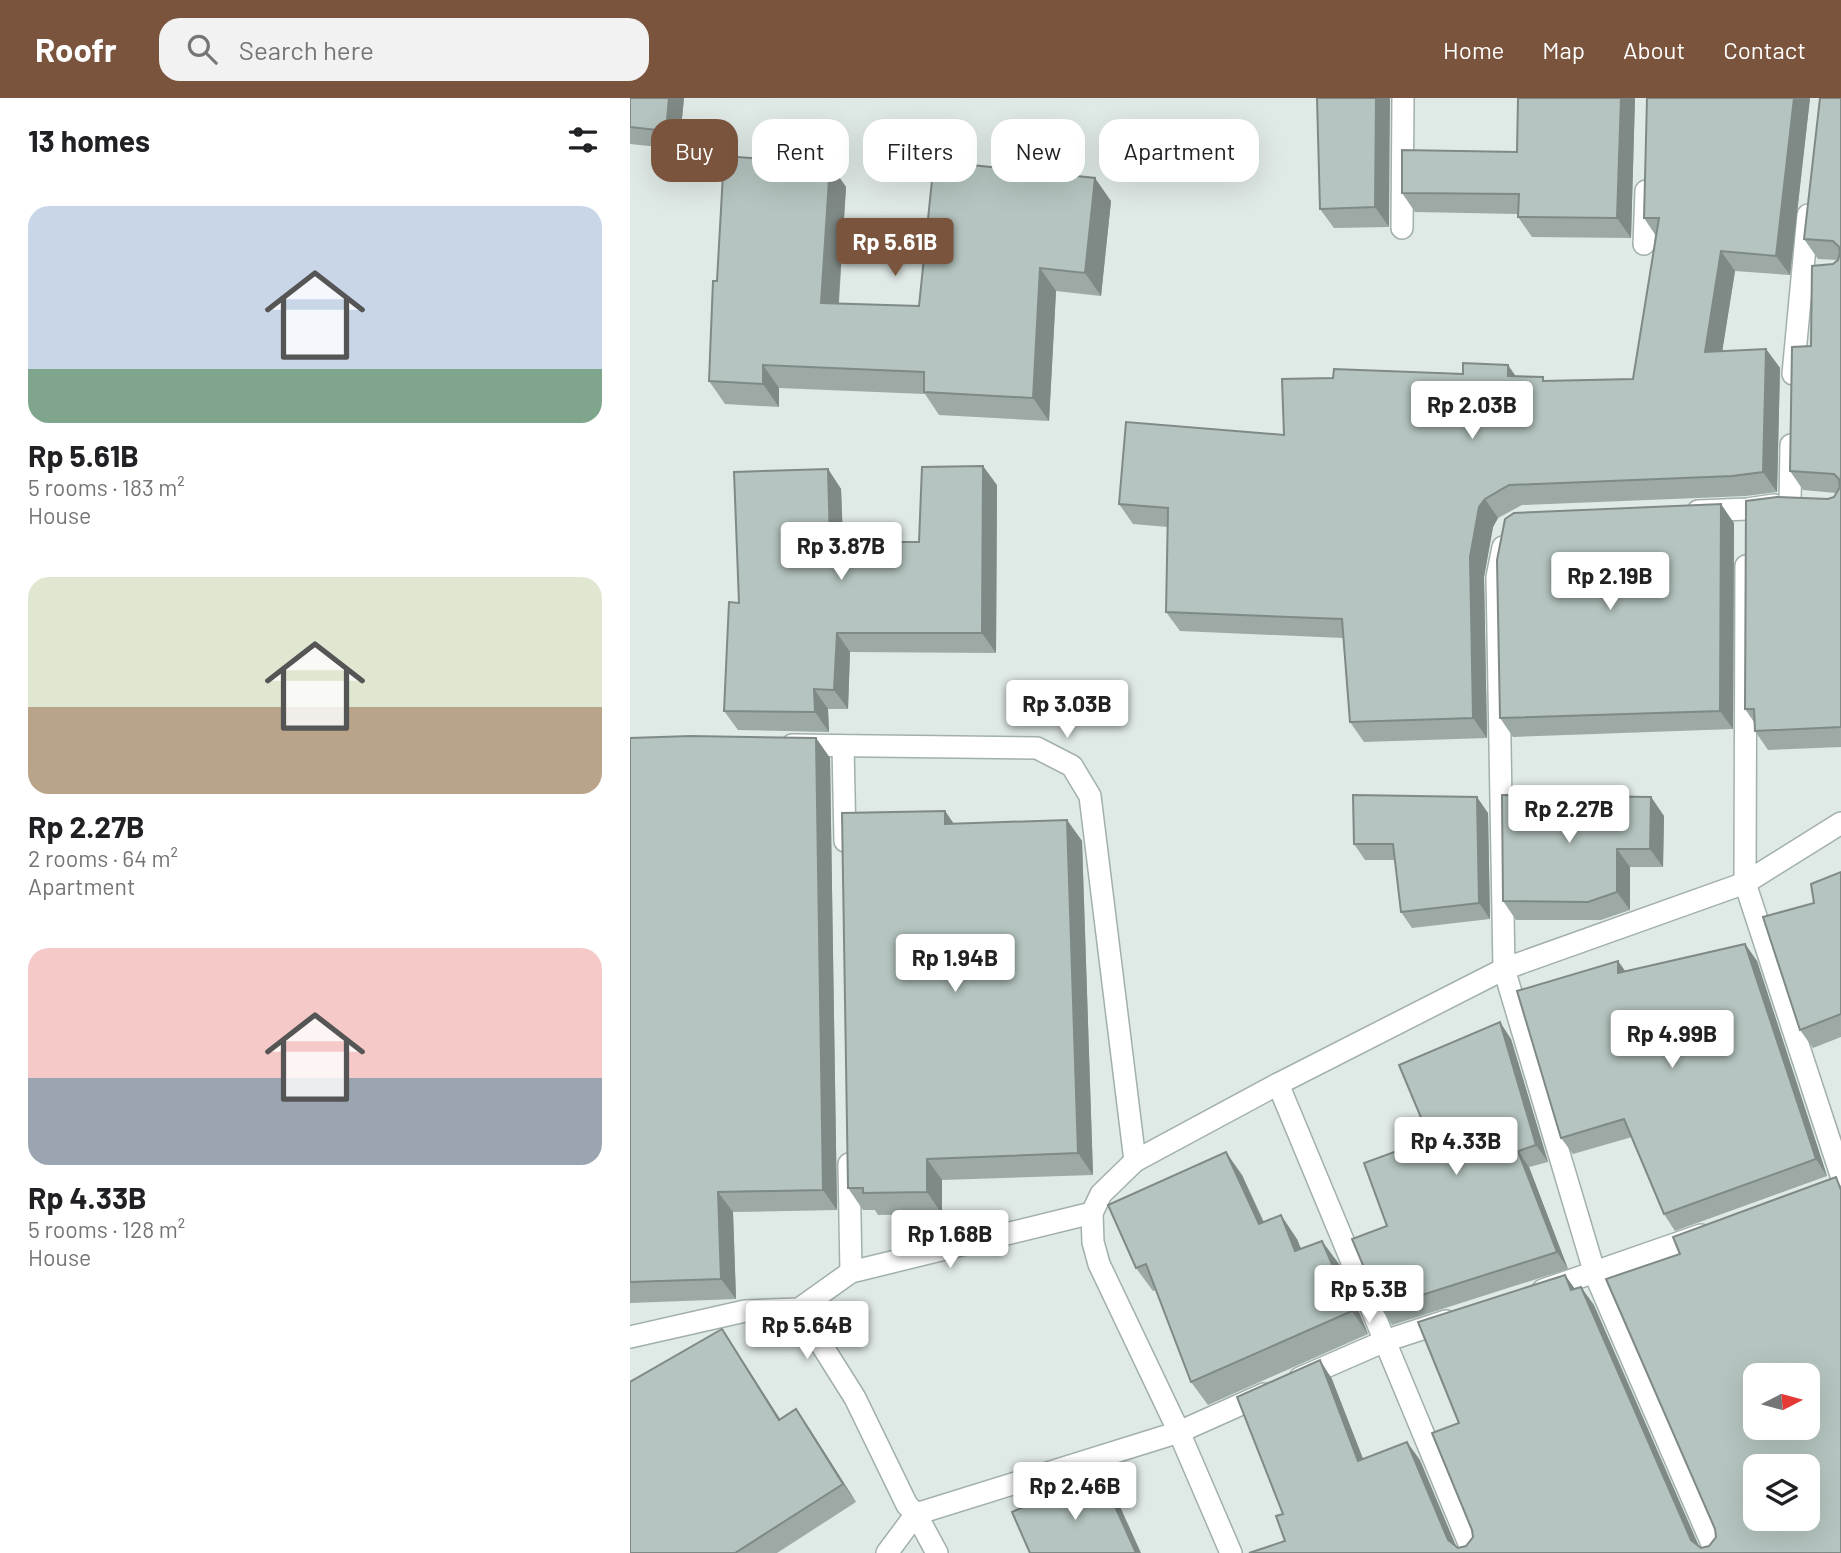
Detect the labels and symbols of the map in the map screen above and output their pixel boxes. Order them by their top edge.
pin: Rp 5.61B [823,218,967,278]
pin: Rp 2.03B [1400,382,1544,441]
pin: Rp 3.87B [769,522,913,582]
pin: Rp 2.19B [1538,552,1682,612]
pin: Rp 3.03B [995,680,1139,740]
pin: Rp 2.27B [1497,786,1641,845]
pin: Rp 1.94B [883,934,1027,994]
pin: Rp 4.99B [1600,1010,1744,1070]
pin: Rp 4.33B [1384,1118,1528,1177]
pin: Rp 1.68B [878,1210,1022,1270]
pin: Rp 5.3B [1304,1266,1434,1325]
pin: Rp 5.64B [735,1302,879,1361]
north arrow [1743,1363,1820,1440]
pin: Rp 2.46B [1003,1462,1147,1522]

